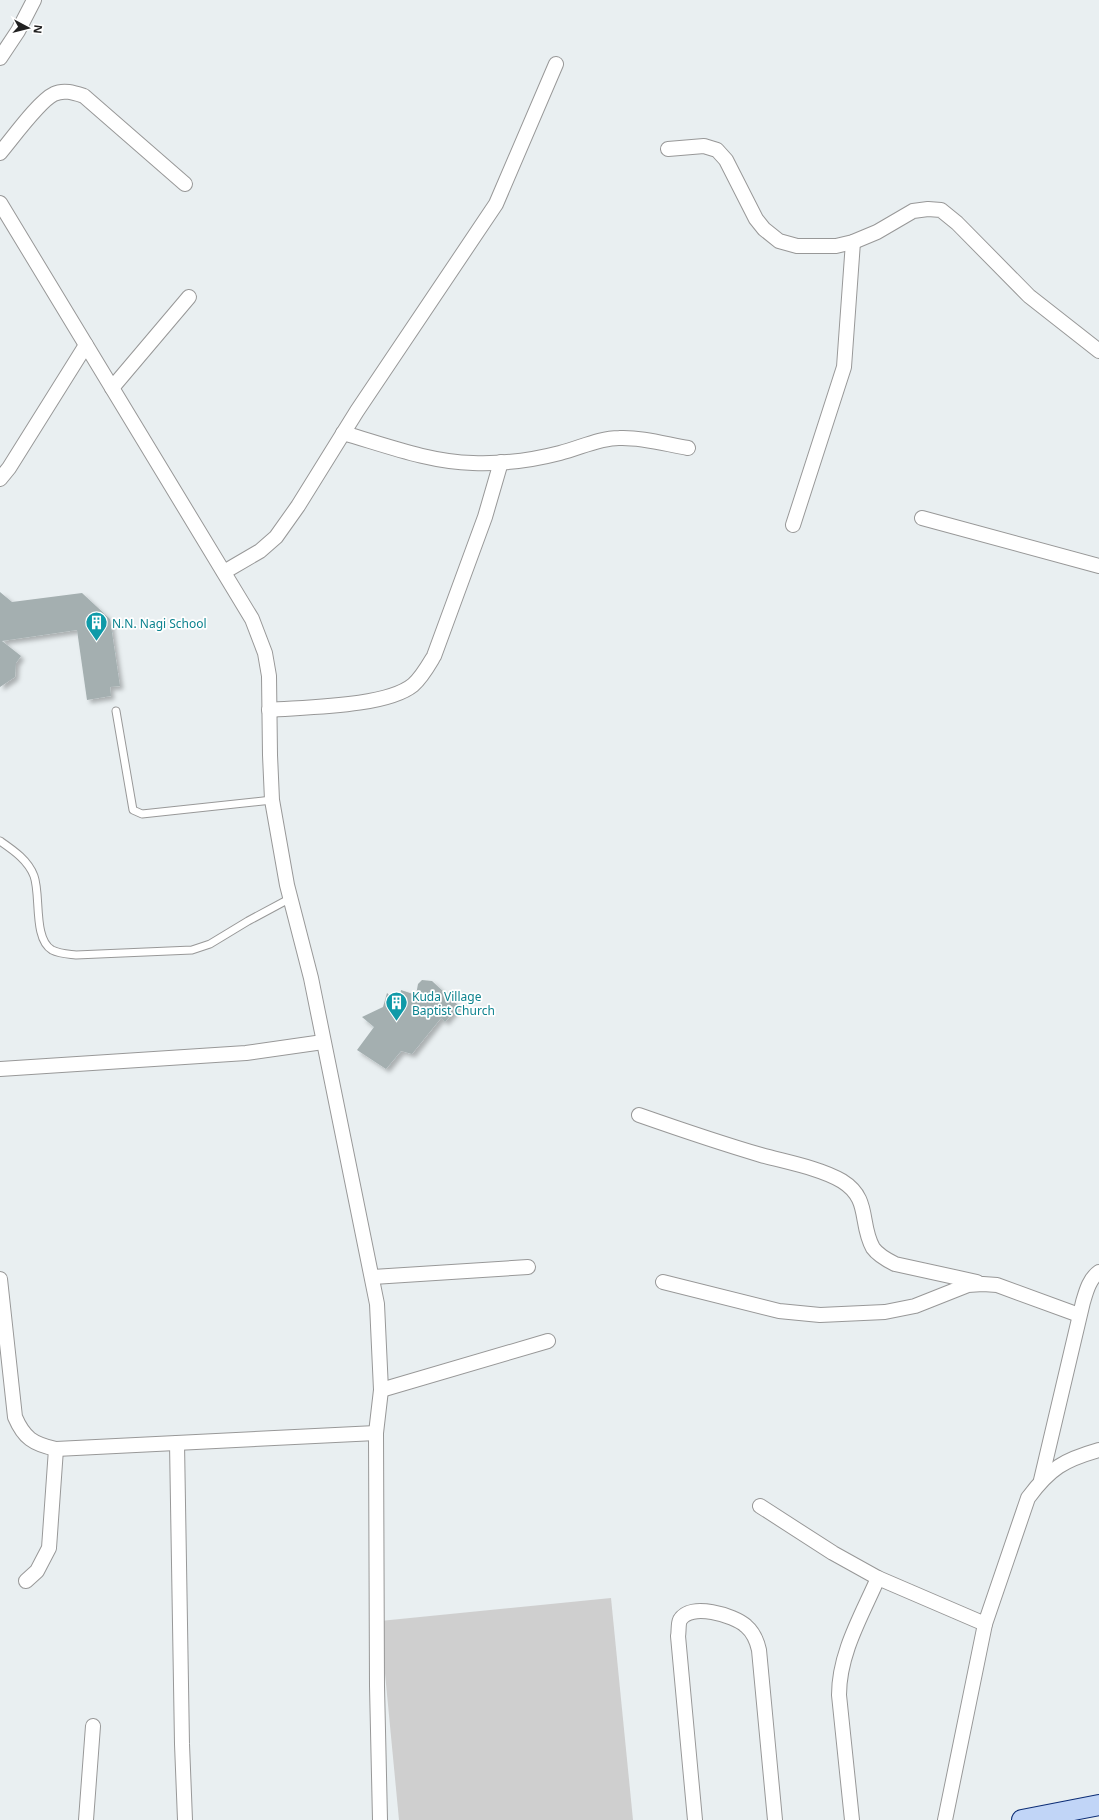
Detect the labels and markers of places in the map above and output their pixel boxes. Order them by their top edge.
building icon: N.N. Nagi School [83,610,109,643]
place label: N.N. Nagi School [112,615,207,632]
place label: Kuda Village Baptist Church [412,988,495,1019]
building icon: Kuda Village Baptist Church [384,990,410,1023]

